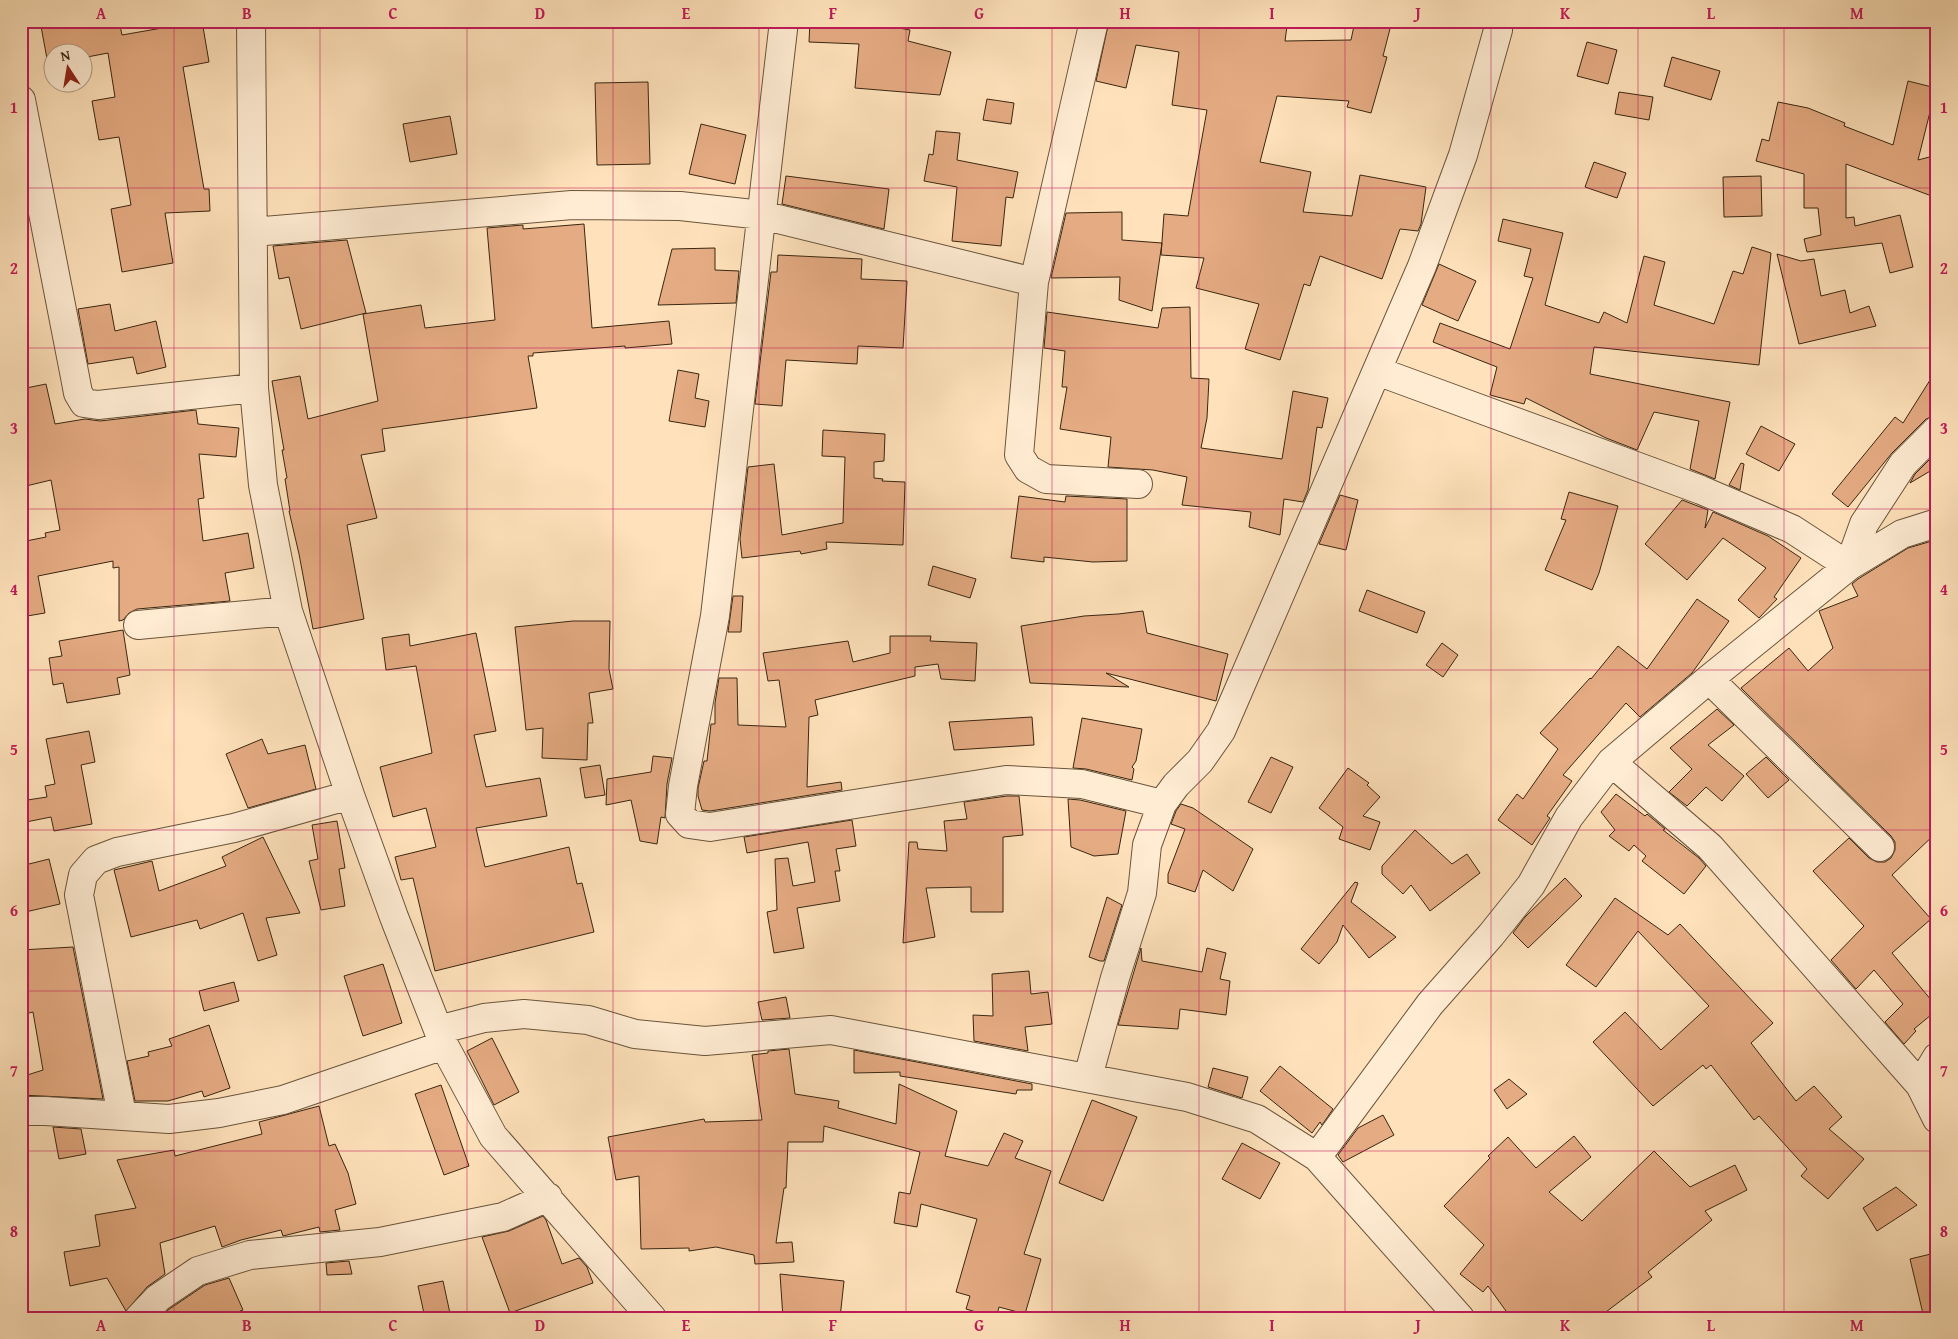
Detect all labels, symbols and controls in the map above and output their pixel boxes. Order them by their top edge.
text: A [96,1,107,25]
text: B [242,1,252,25]
text: C [388,1,398,25]
text: D [535,1,545,25]
text: E [682,1,691,25]
text: F [829,1,837,25]
text: G [974,1,984,25]
text: H [1119,1,1131,25]
text: I [1269,1,1275,25]
text: J [1412,1,1421,25]
text: K [1560,1,1571,25]
text: L [1707,1,1716,25]
text: M [1850,1,1864,25]
north arrow [42,42,92,92]
text: N [59,44,73,66]
text: 1 [10,95,18,119]
text: 1 [1940,95,1948,119]
text: 2 [10,256,18,280]
text: 2 [1940,256,1948,280]
text: 3 [10,416,18,440]
text: 3 [1940,416,1948,440]
text: 4 [10,577,18,601]
text: 4 [1940,577,1948,601]
text: 5 [10,737,18,761]
text: 5 [1940,737,1948,761]
text: 6 [10,898,18,922]
text: 6 [1940,898,1948,922]
text: 7 [10,1058,18,1082]
text: 7 [1940,1058,1948,1082]
text: 8 [10,1219,18,1243]
text: 8 [1940,1219,1948,1243]
text: A [96,1313,107,1337]
text: B [242,1313,252,1337]
text: C [388,1313,398,1337]
text: D [535,1313,545,1337]
text: E [682,1313,691,1337]
text: F [829,1313,837,1337]
text: G [974,1313,984,1337]
text: H [1119,1313,1131,1337]
text: I [1269,1313,1275,1337]
text: J [1412,1313,1421,1337]
text: K [1560,1313,1571,1337]
text: L [1707,1313,1716,1337]
text: M [1850,1313,1864,1337]

